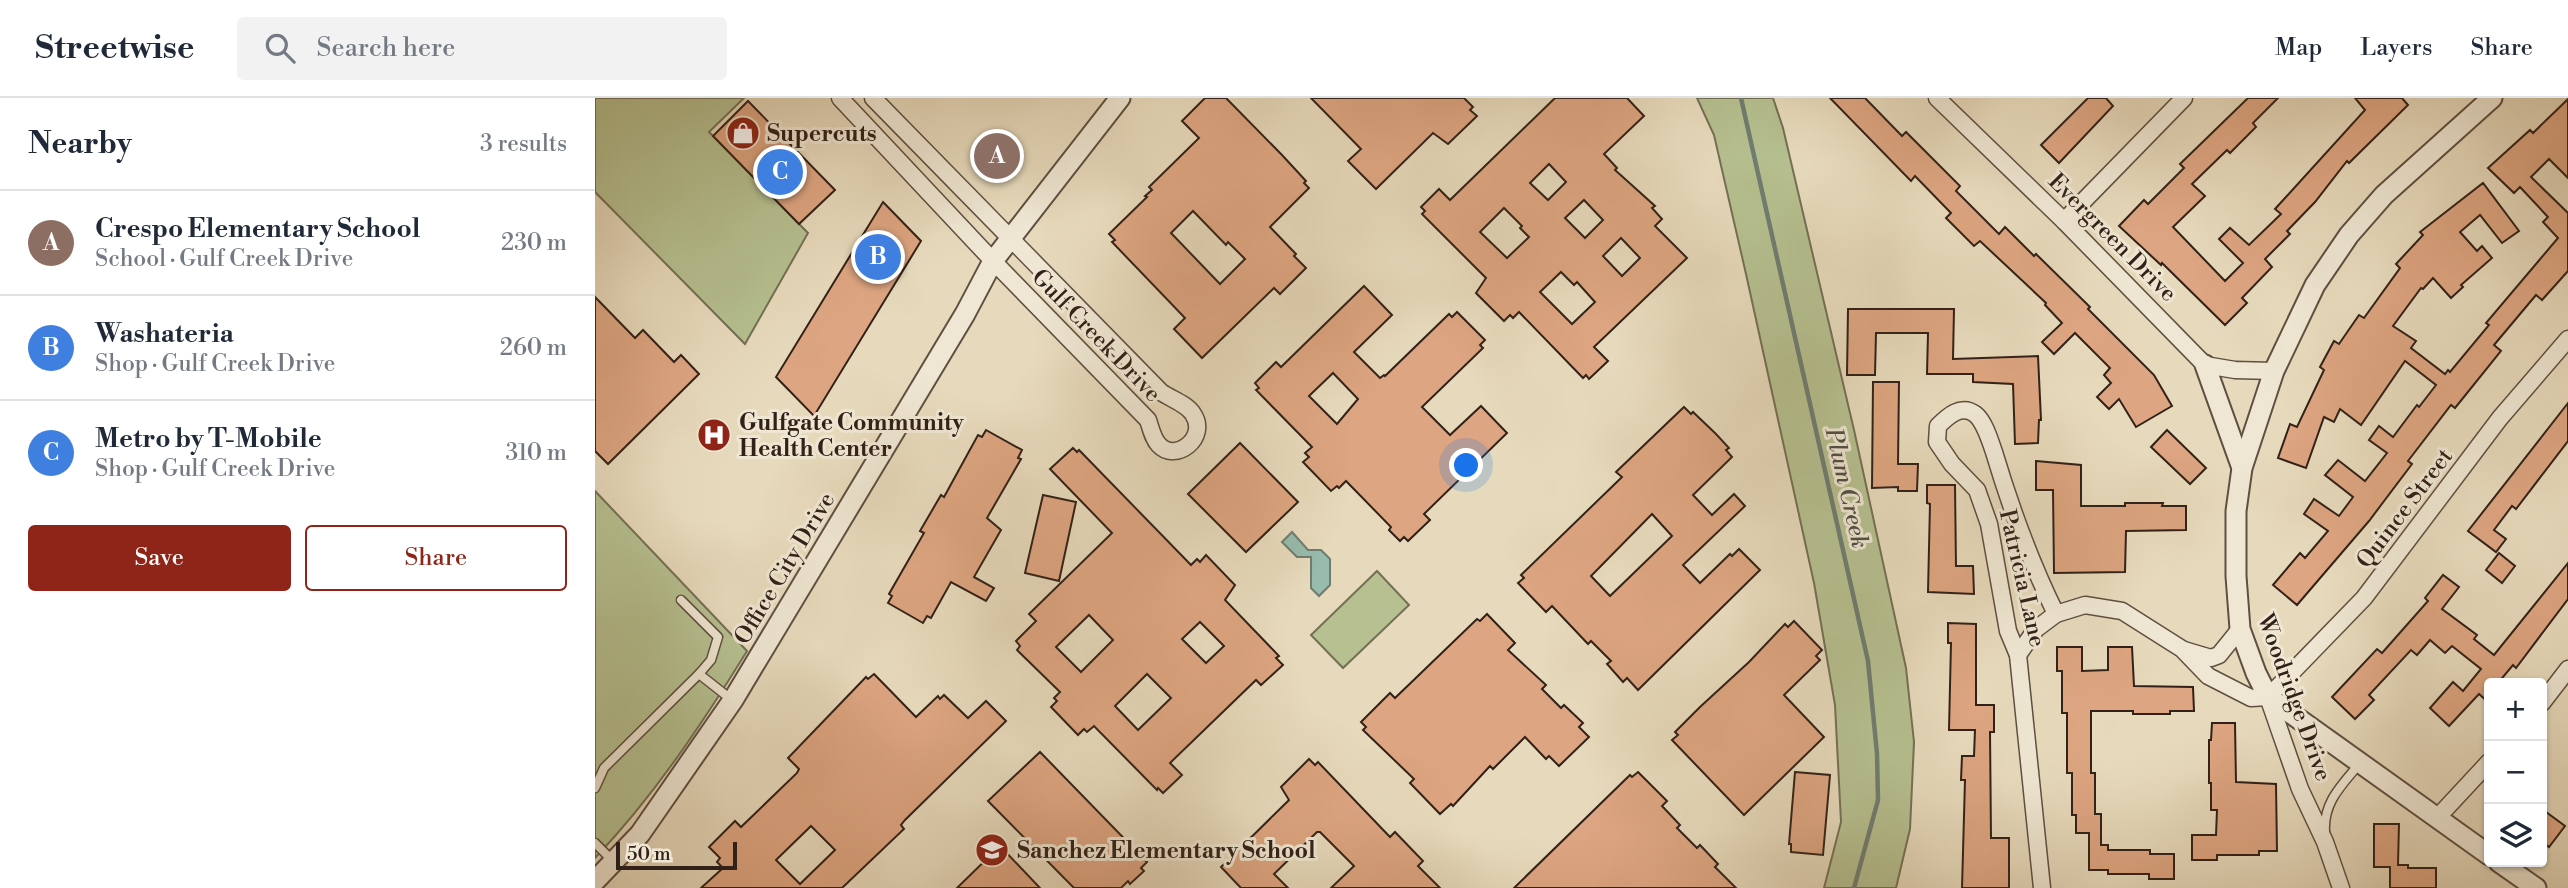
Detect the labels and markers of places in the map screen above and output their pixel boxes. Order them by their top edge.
shop icon: Supercuts [724,114,762,152]
place label: Supercuts [767,120,877,148]
pin: A [974,130,1020,182]
pin: C [757,146,803,198]
pin: B [855,231,901,283]
place label: Gulfgate Community Health Center [739,409,964,463]
hospital icon: Gulfgate Community Health Center [695,416,733,454]
school or university icon: Sanchez Elementary School [973,831,1011,869]
place label: Sanchez Elementary School [1017,837,1316,865]

